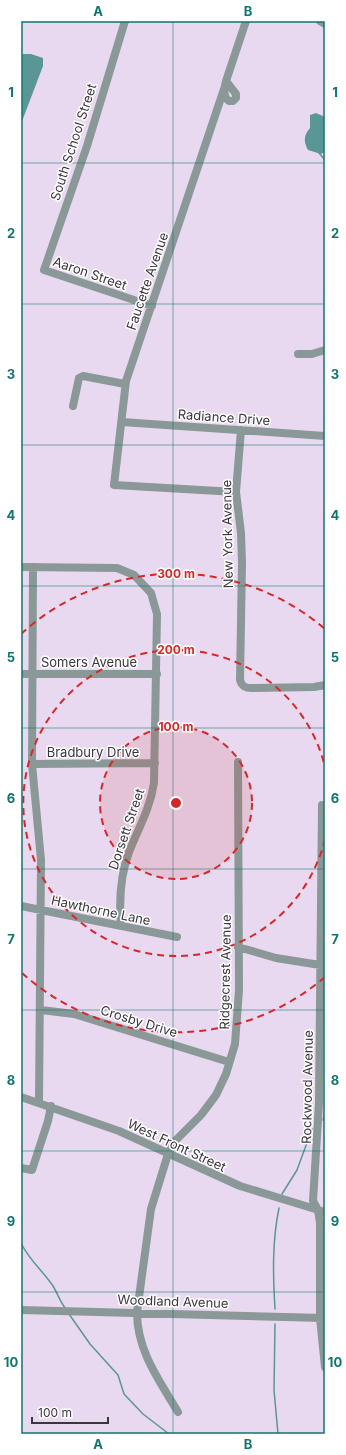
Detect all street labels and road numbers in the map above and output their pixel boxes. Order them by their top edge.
street label: South School Street [47,82,99,202]
street label: Faucette Avenue [123,230,171,332]
street label: Aaron Street [51,253,129,293]
street label: Radiance Drive [177,406,271,428]
street label: New York Avenue [218,480,236,588]
street label: Somers Avenue [41,654,137,670]
street label: Bradbury Drive [47,744,139,760]
street label: Dorsett Street [105,786,147,872]
street label: Hawthorne Lane [50,892,152,928]
street label: Ridgecrest Avenue [216,914,234,1030]
street label: Crosby Drive [99,1002,179,1040]
street label: Rockwood Avenue [298,1030,316,1144]
street label: West Front Street [125,1115,229,1175]
street label: Woodland Avenue [117,1291,229,1311]

